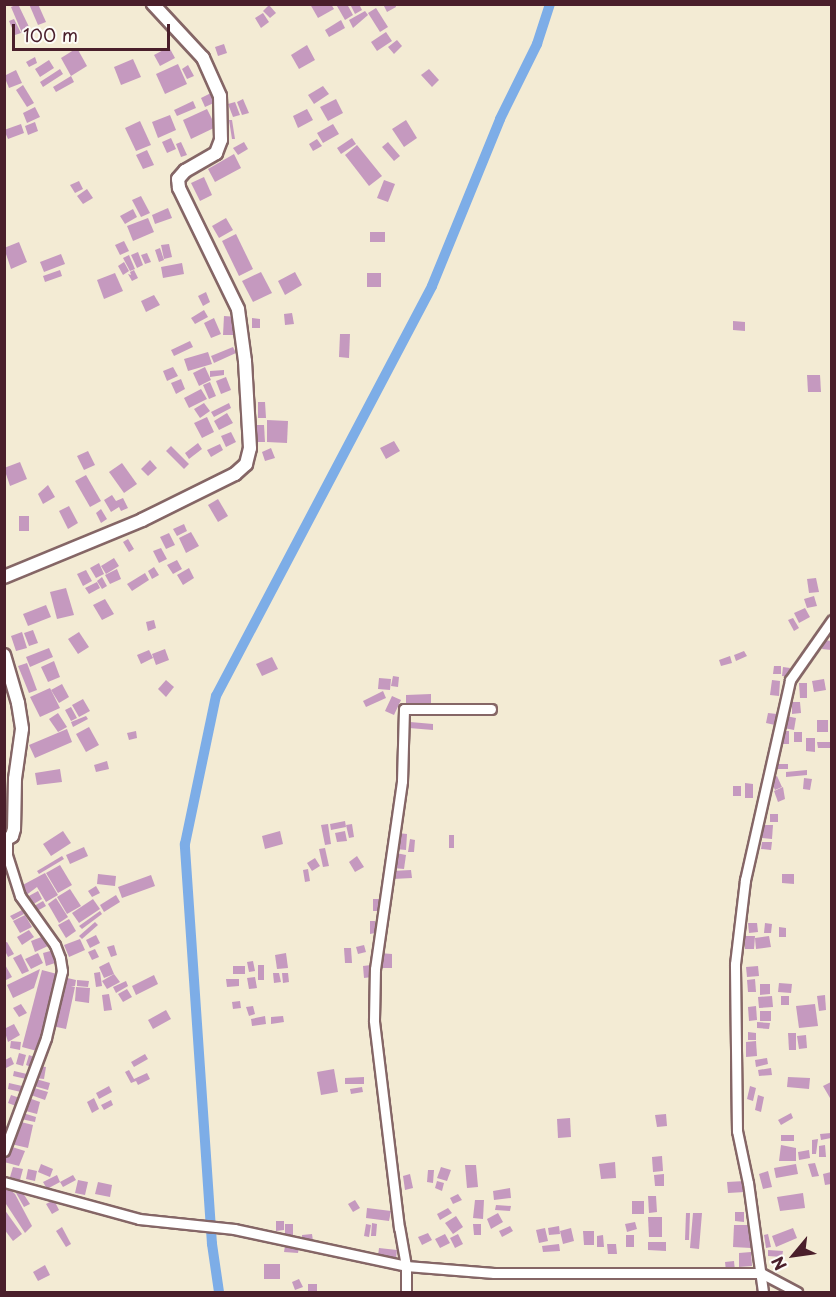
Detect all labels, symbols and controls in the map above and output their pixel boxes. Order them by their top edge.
scale bar [15,12,172,50]
text: 100 m [23,21,78,48]
north arrow [764,1225,824,1285]
text: N [765,1252,792,1275]

